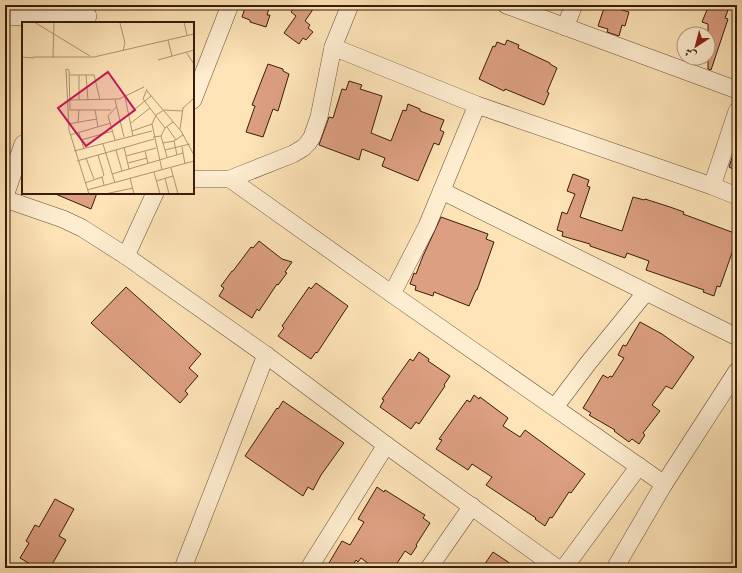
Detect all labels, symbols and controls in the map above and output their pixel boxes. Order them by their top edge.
inset map [22,22,194,194]
north arrow [676,26,716,66]
text: ش [682,45,699,62]

